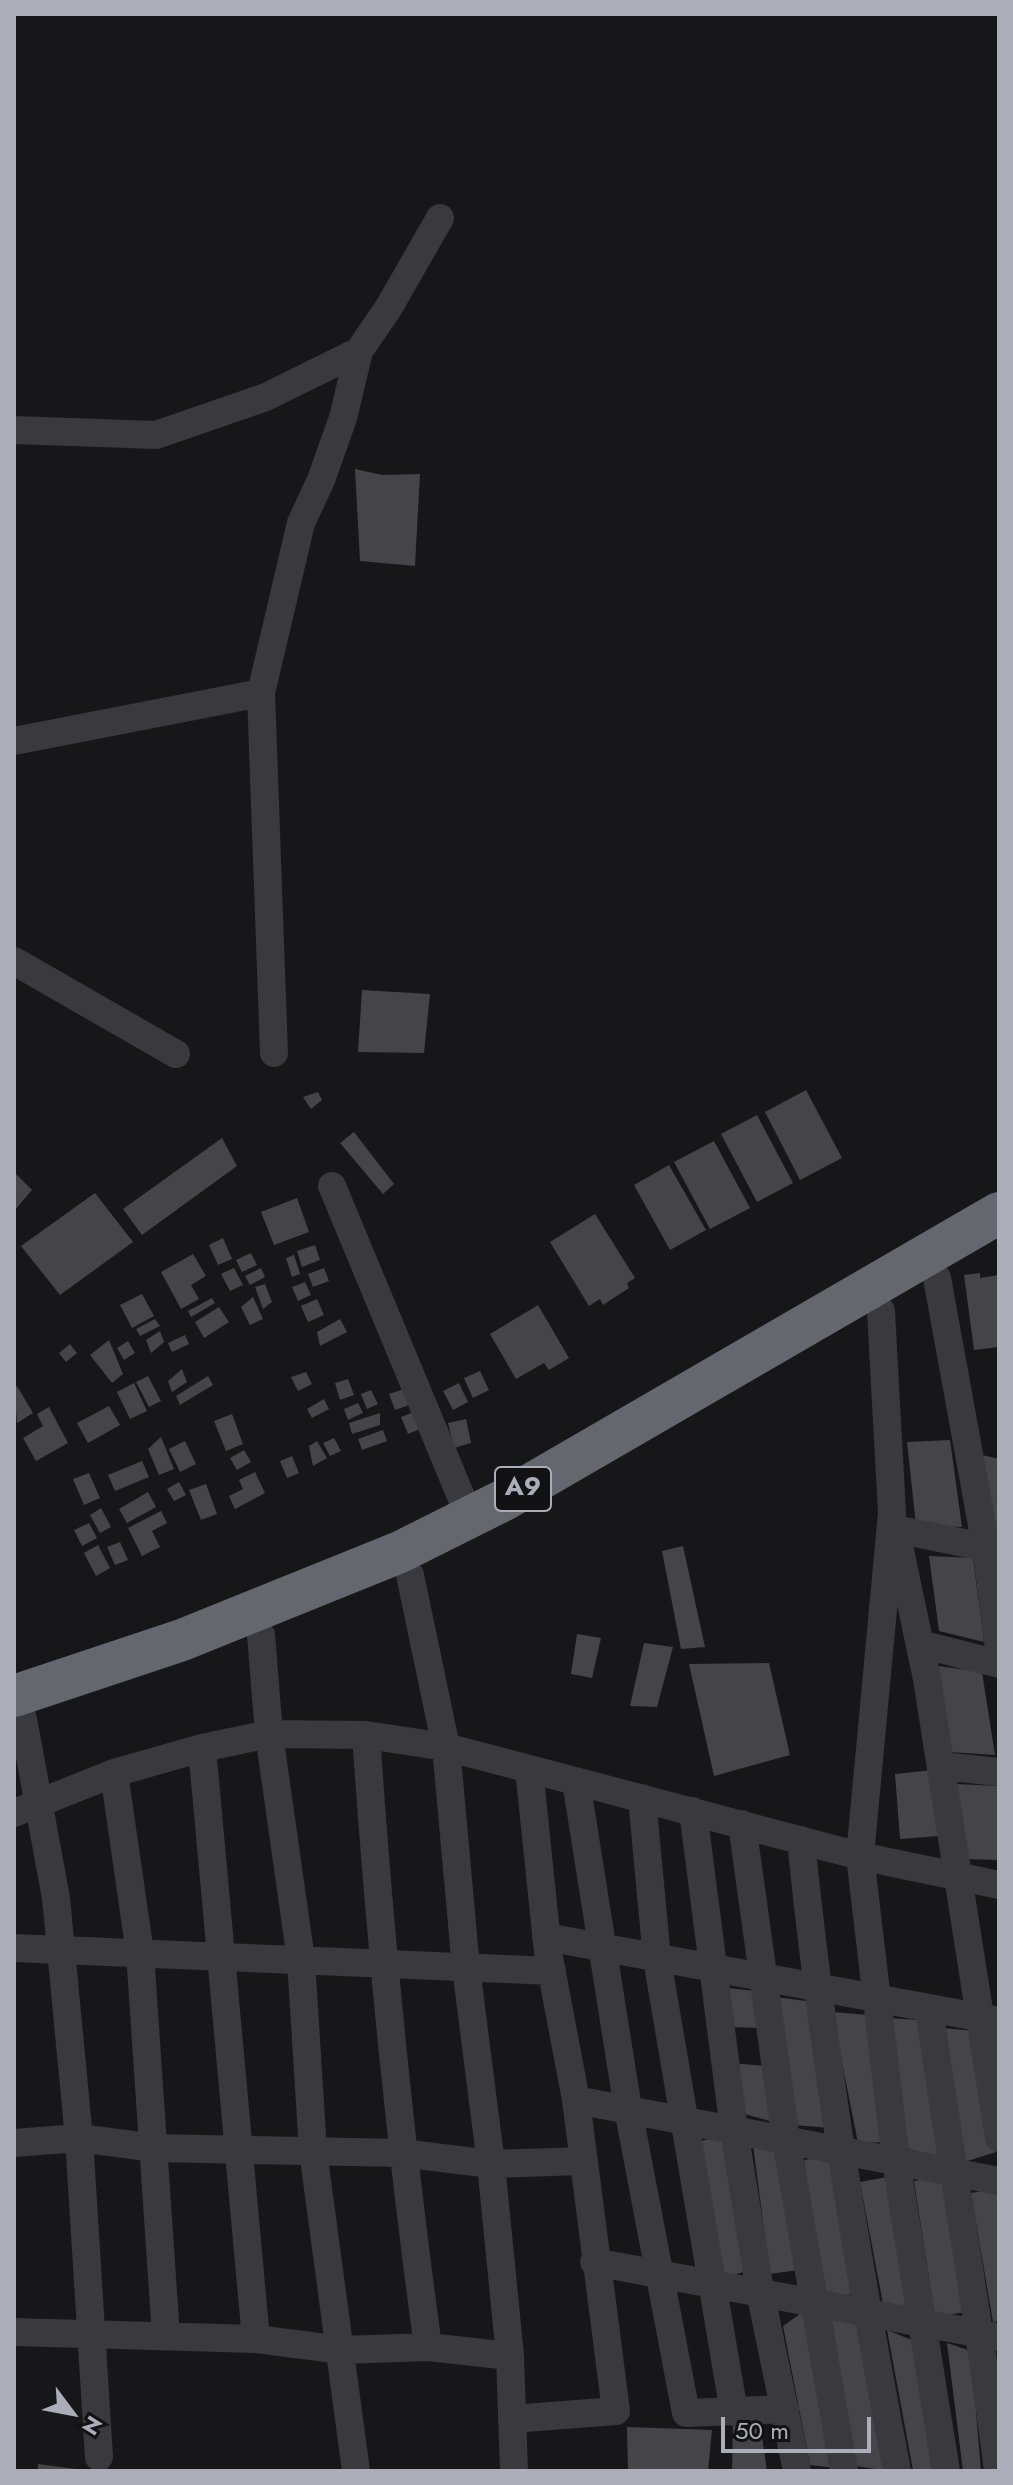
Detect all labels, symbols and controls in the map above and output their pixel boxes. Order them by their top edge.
road number: A9 [495,1467,551,1511]
north arrow [32,2373,112,2453]
scale bar [725,2401,875,2451]
text: N [74,2410,111,2442]
text: 50 m [735,2413,789,2448]

